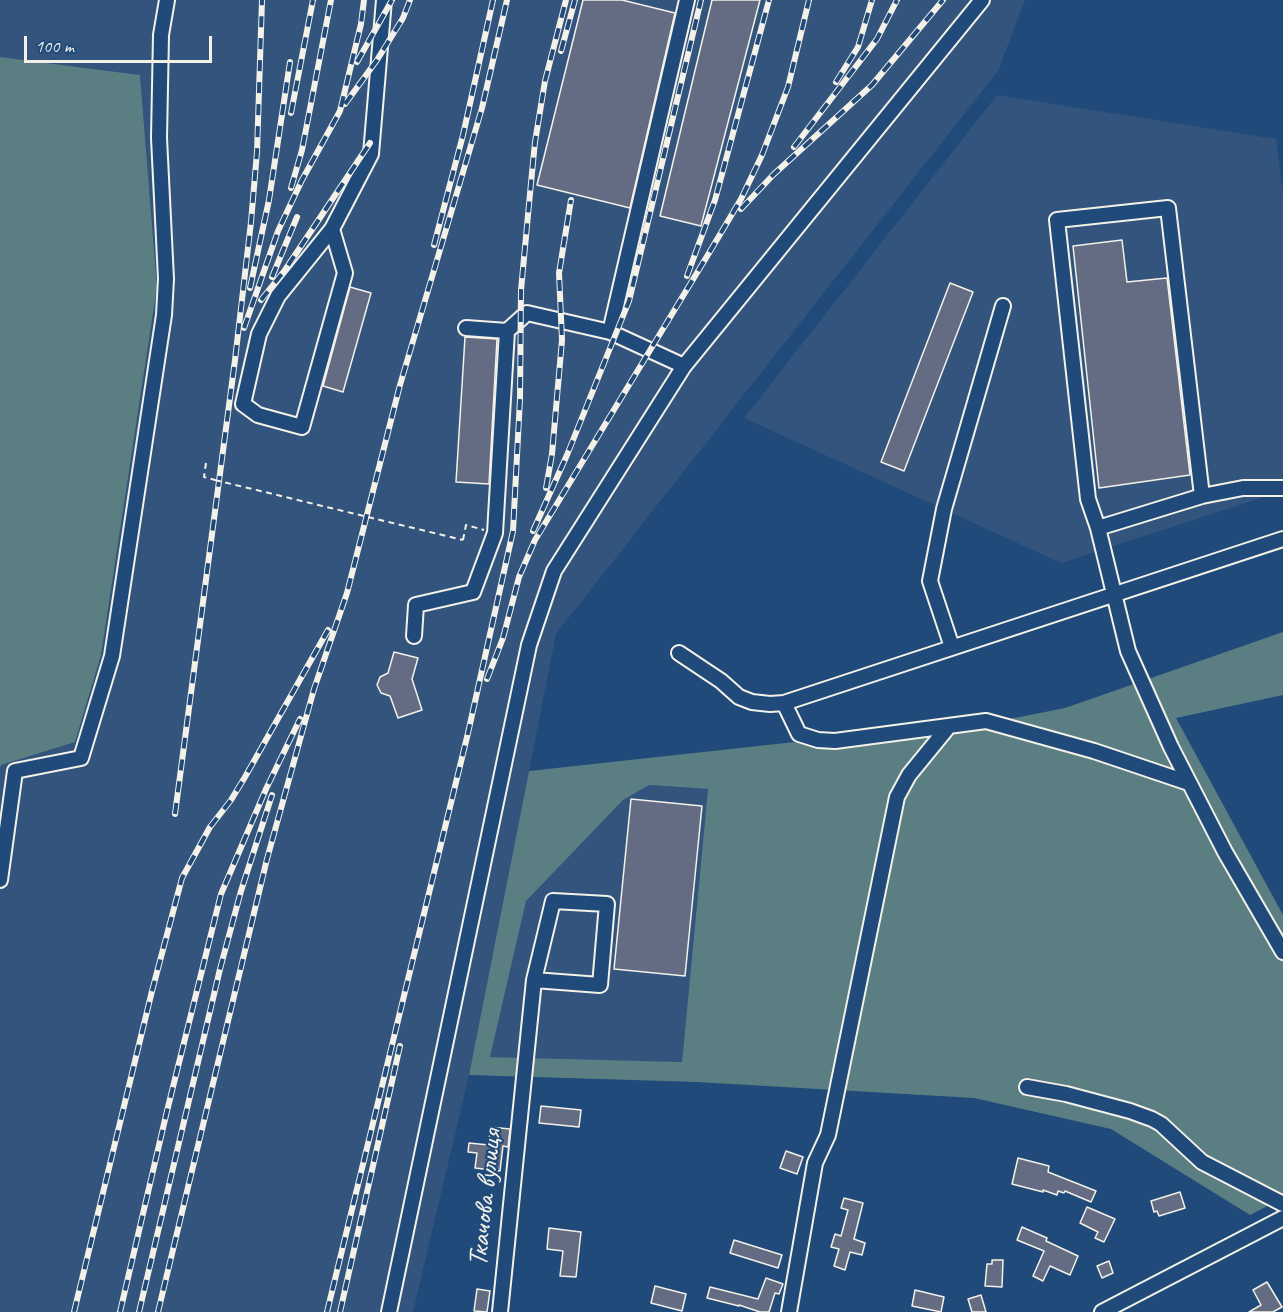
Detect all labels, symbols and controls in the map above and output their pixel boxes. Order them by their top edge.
scale bar [27,24,214,62]
text: 100 m [35,35,74,57]
street label: Ткачова вулиця [462,1128,510,1268]

